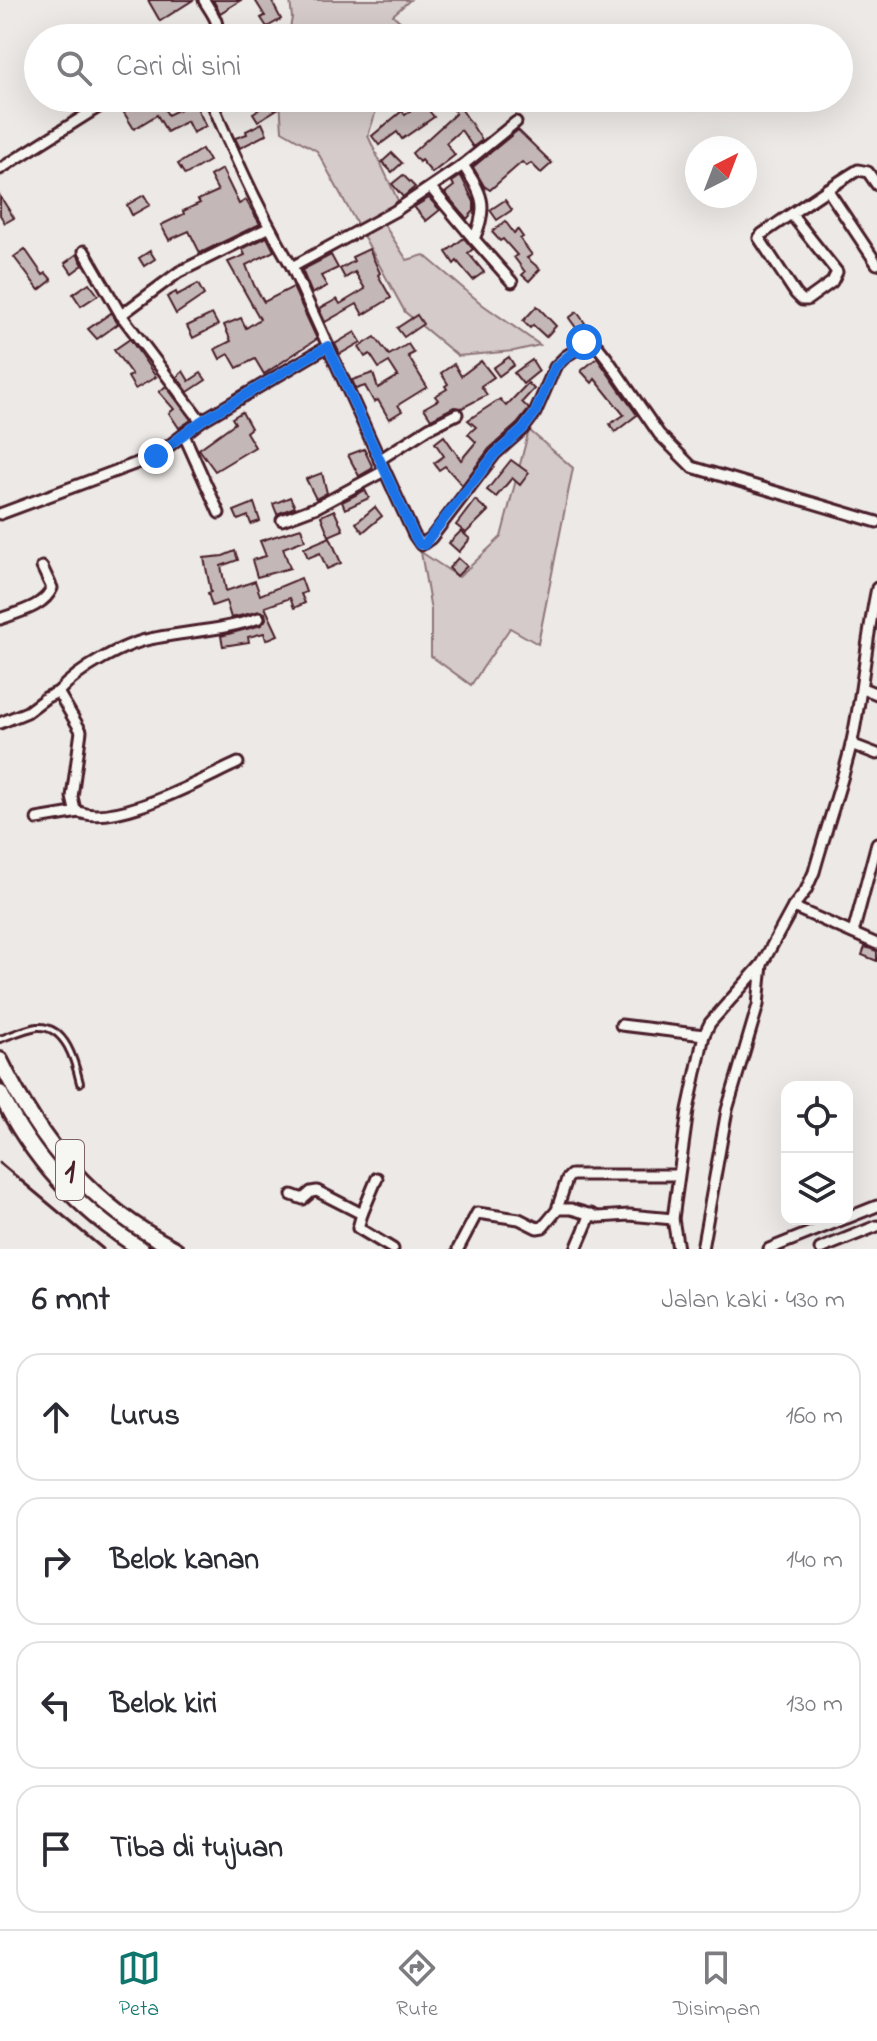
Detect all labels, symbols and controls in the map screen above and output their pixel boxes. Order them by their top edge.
search box [24,24,853,112]
icon: search [52,46,96,90]
text: Cari di sini [116,46,242,90]
north arrow [685,136,757,208]
route start [566,324,602,360]
route end [138,438,174,474]
map controls [781,1081,853,1225]
button: locate [781,1081,853,1153]
road number: 1 [56,1140,84,1200]
button: layers [781,1153,853,1225]
text: 6 mnt [32,1276,110,1326]
text: Jalan kaki · 430 m [661,1282,845,1320]
icon: ahead [34,1395,78,1439]
text: Lurus [110,1395,180,1439]
text: 160 m [785,1398,843,1436]
icon: right [34,1539,78,1583]
text: Belok kanan [110,1539,259,1583]
text: 140 m [786,1542,843,1580]
icon: left [34,1683,78,1727]
text: Belok kiri [110,1683,217,1727]
text: 130 m [786,1686,843,1724]
icon: arrive [34,1827,78,1871]
text: Tiba di tujuan [110,1827,283,1871]
tab: Peta [117,1946,161,2026]
tab: Rute [395,1946,439,2026]
tab: Disimpan [673,1946,760,2026]

